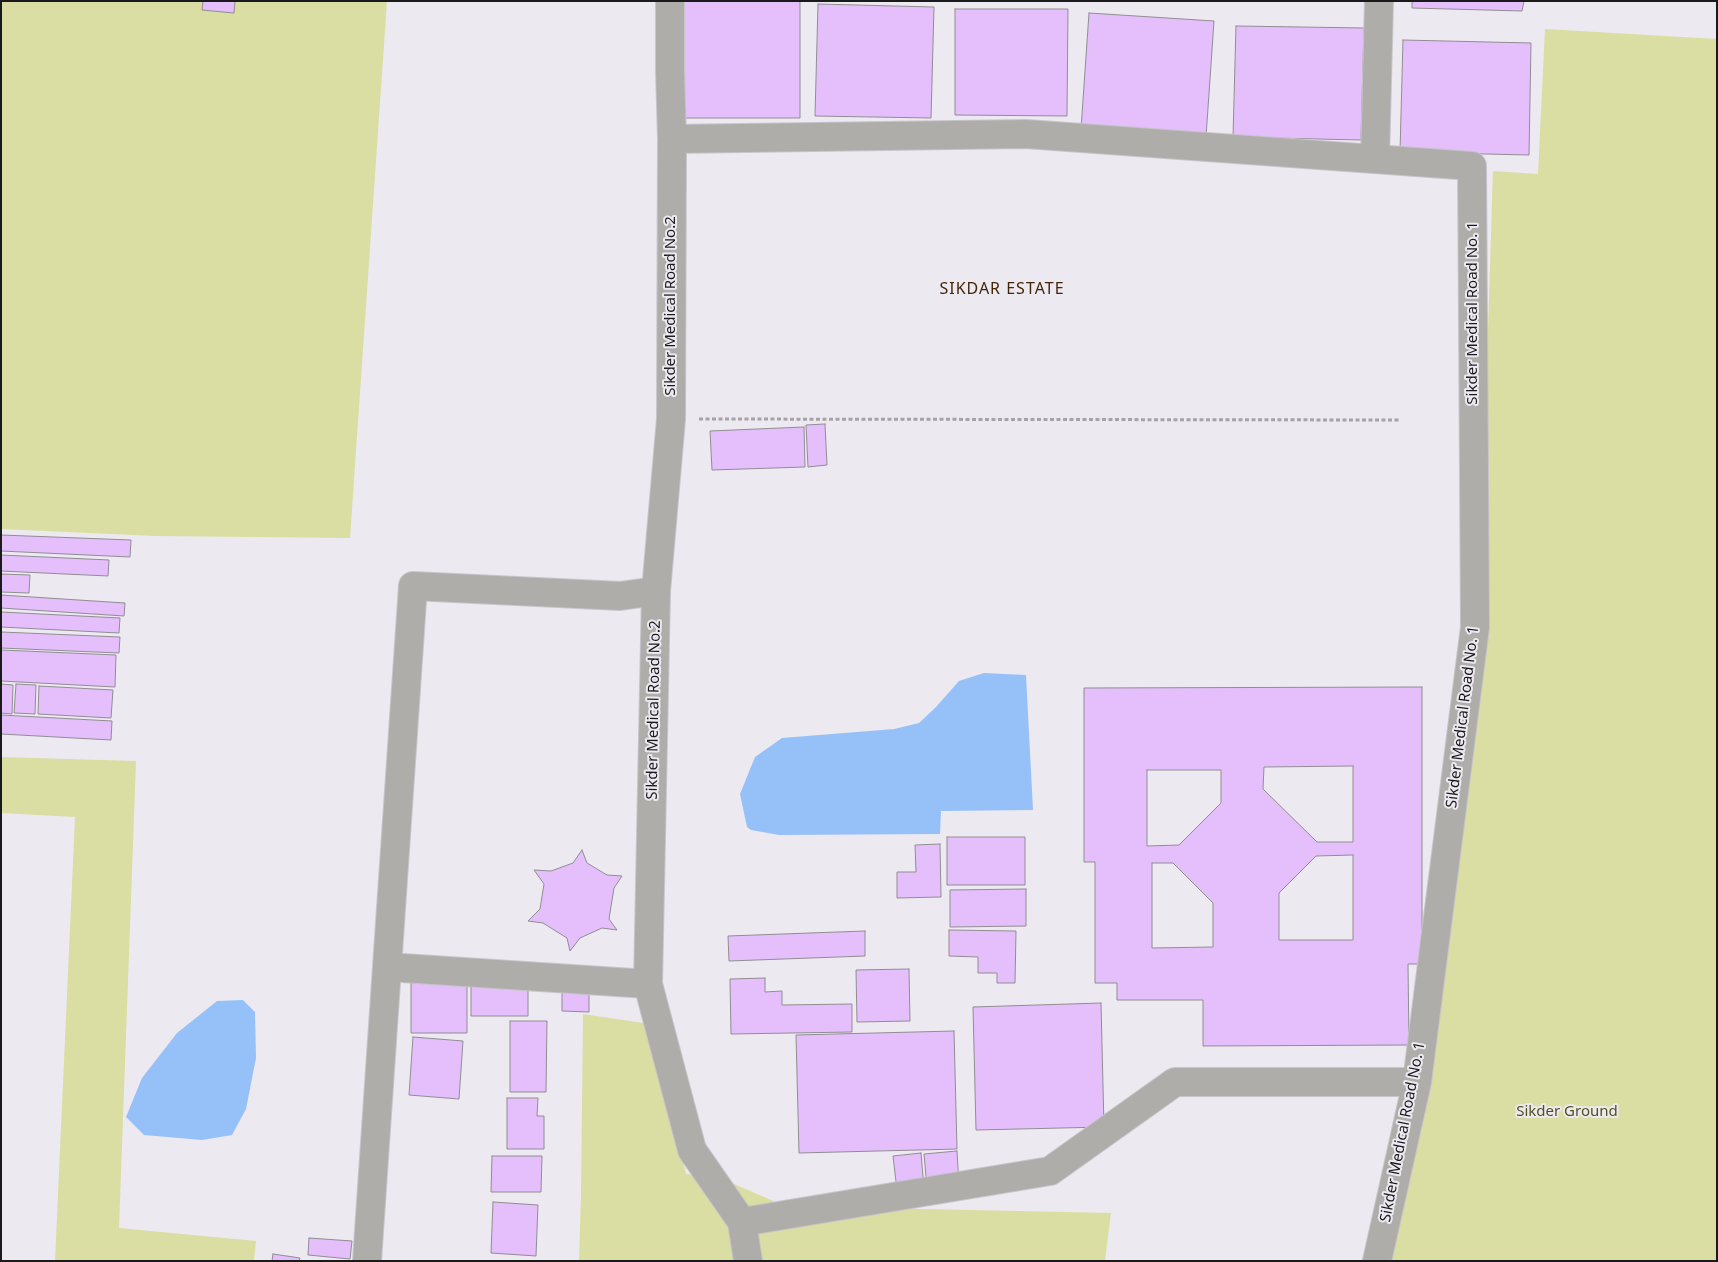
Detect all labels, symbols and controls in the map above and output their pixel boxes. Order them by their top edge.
street label: Sikder Medical Road No.2 [662,216,680,396]
street label: Sikder Medical Road No. 1 [1464,221,1482,405]
district label: SIKDAR ESTATE [938,279,1066,299]
street label: Sikder Medical Road No.2 [643,620,665,800]
street label: Sikder Medical Road No. 1 [1443,625,1483,809]
street label: Sikder Medical Road No. 1 [1377,1040,1429,1224]
park label: Sikder Ground [1516,1103,1618,1121]

